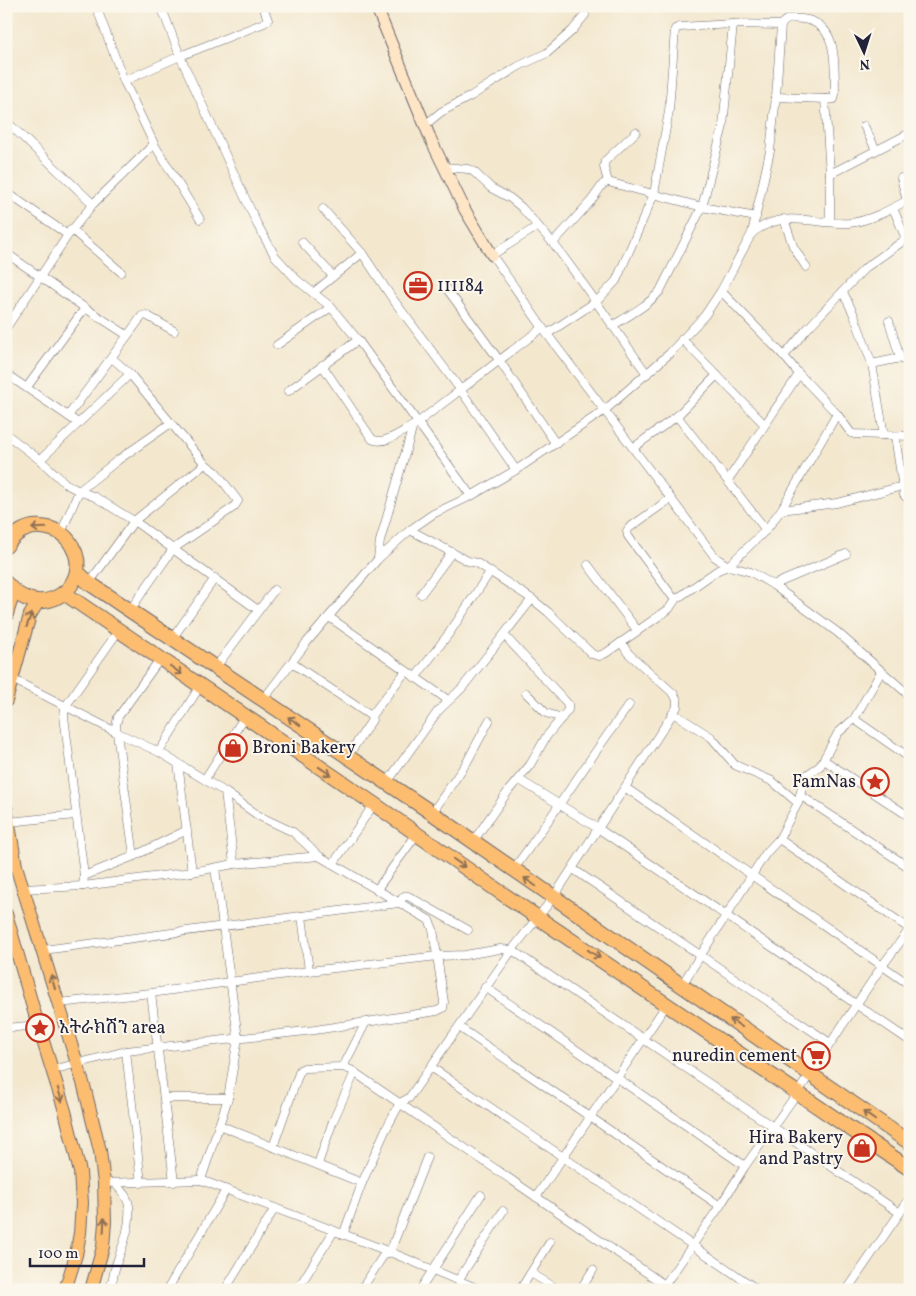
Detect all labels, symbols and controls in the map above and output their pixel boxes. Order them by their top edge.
north arrow [838,28,888,78]
text: N [859,54,871,73]
office icon: 111184 [403,271,433,301]
place label: 111184 [437,274,484,299]
one-way arrow [31,523,47,532]
one-way arrow [25,613,34,629]
one-way arrow [169,665,183,675]
one-way arrow [288,716,302,726]
shop icon: Broni Bakery [218,733,248,763]
place label: Broni Bakery [252,736,356,761]
one-way arrow [318,766,332,776]
place icon: FamNas [860,767,890,797]
place label: FamNas [792,770,856,795]
one-way arrow [452,858,466,868]
one-way arrow [523,877,537,887]
one-way arrow [586,949,600,959]
one-way arrow [47,974,57,990]
place icon: አትራክሽን area [25,1013,55,1043]
place label: አትራክሽን area [59,1016,166,1041]
one-way arrow [729,1018,743,1028]
supermarket icon: nuredin cement [801,1041,831,1071]
place label: nuredin cement [672,1044,797,1069]
one-way arrow [55,1086,65,1102]
one-way arrow [863,1111,877,1121]
place label: Hira Bakery and Pastry [748,1126,843,1172]
shop icon: Hira Bakery and Pastry [847,1133,877,1163]
one-way arrow [100,1217,109,1233]
scale bar [30,1236,144,1268]
text: 100 m [38,1244,78,1265]

